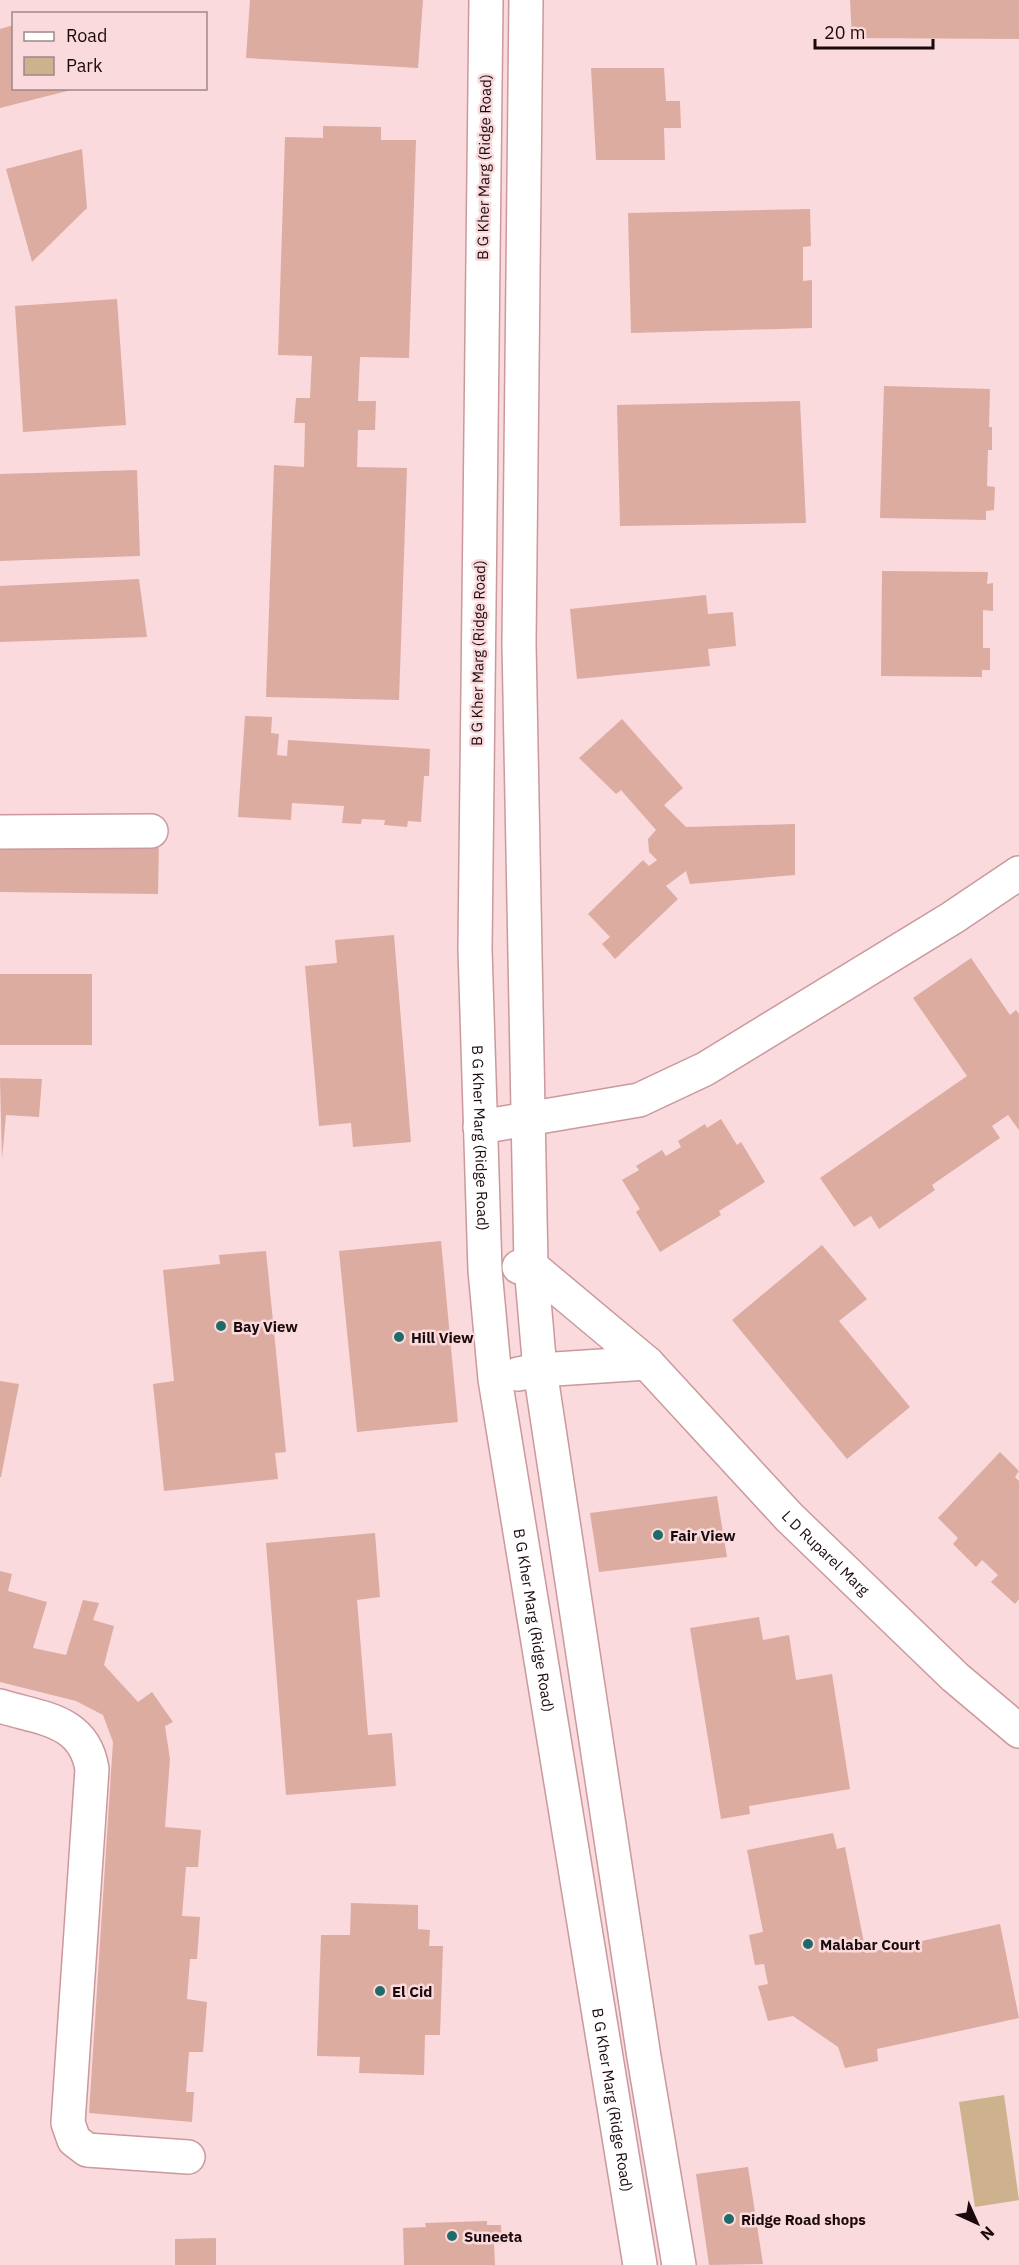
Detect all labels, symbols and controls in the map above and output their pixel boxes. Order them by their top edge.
legend [12,12,207,90]
scale bar [815,12,934,50]
text: 20 m [824,21,866,44]
text: Road [66,24,107,47]
text: Park [66,54,103,77]
street label: B G Kher Marg (Ridge Road) [473,74,495,260]
street label: B G Kher Marg (Ridge Road) [467,560,489,746]
street label: B G Kher Marg (Ridge Road) [468,1045,493,1231]
place label: Bay View [233,1317,298,1336]
marker: Bay View [214,1319,228,1333]
place label: Hill View [411,1328,474,1347]
marker: Hill View [392,1330,406,1344]
street label: L D Ruparel Marg [778,1506,874,1599]
place label: Fair View [670,1526,736,1545]
street label: B G Kher Marg (Ridge Road) [510,1527,559,1713]
marker: Fair View [651,1528,665,1542]
place label: Malabar Court [820,1935,920,1954]
marker: Malabar Court [801,1937,815,1951]
place label: El Cid [392,1982,432,2001]
marker: El Cid [373,1984,387,1998]
street label: B G Kher Marg (Ridge Road) [589,2007,637,2193]
north arrow [947,2193,1007,2253]
place label: Ridge Road shops [741,2210,866,2229]
marker: Ridge Road shops [722,2212,736,2226]
text: N [976,2222,999,2245]
place label: Suneeta [464,2227,523,2246]
marker: Suneeta [445,2229,459,2243]

